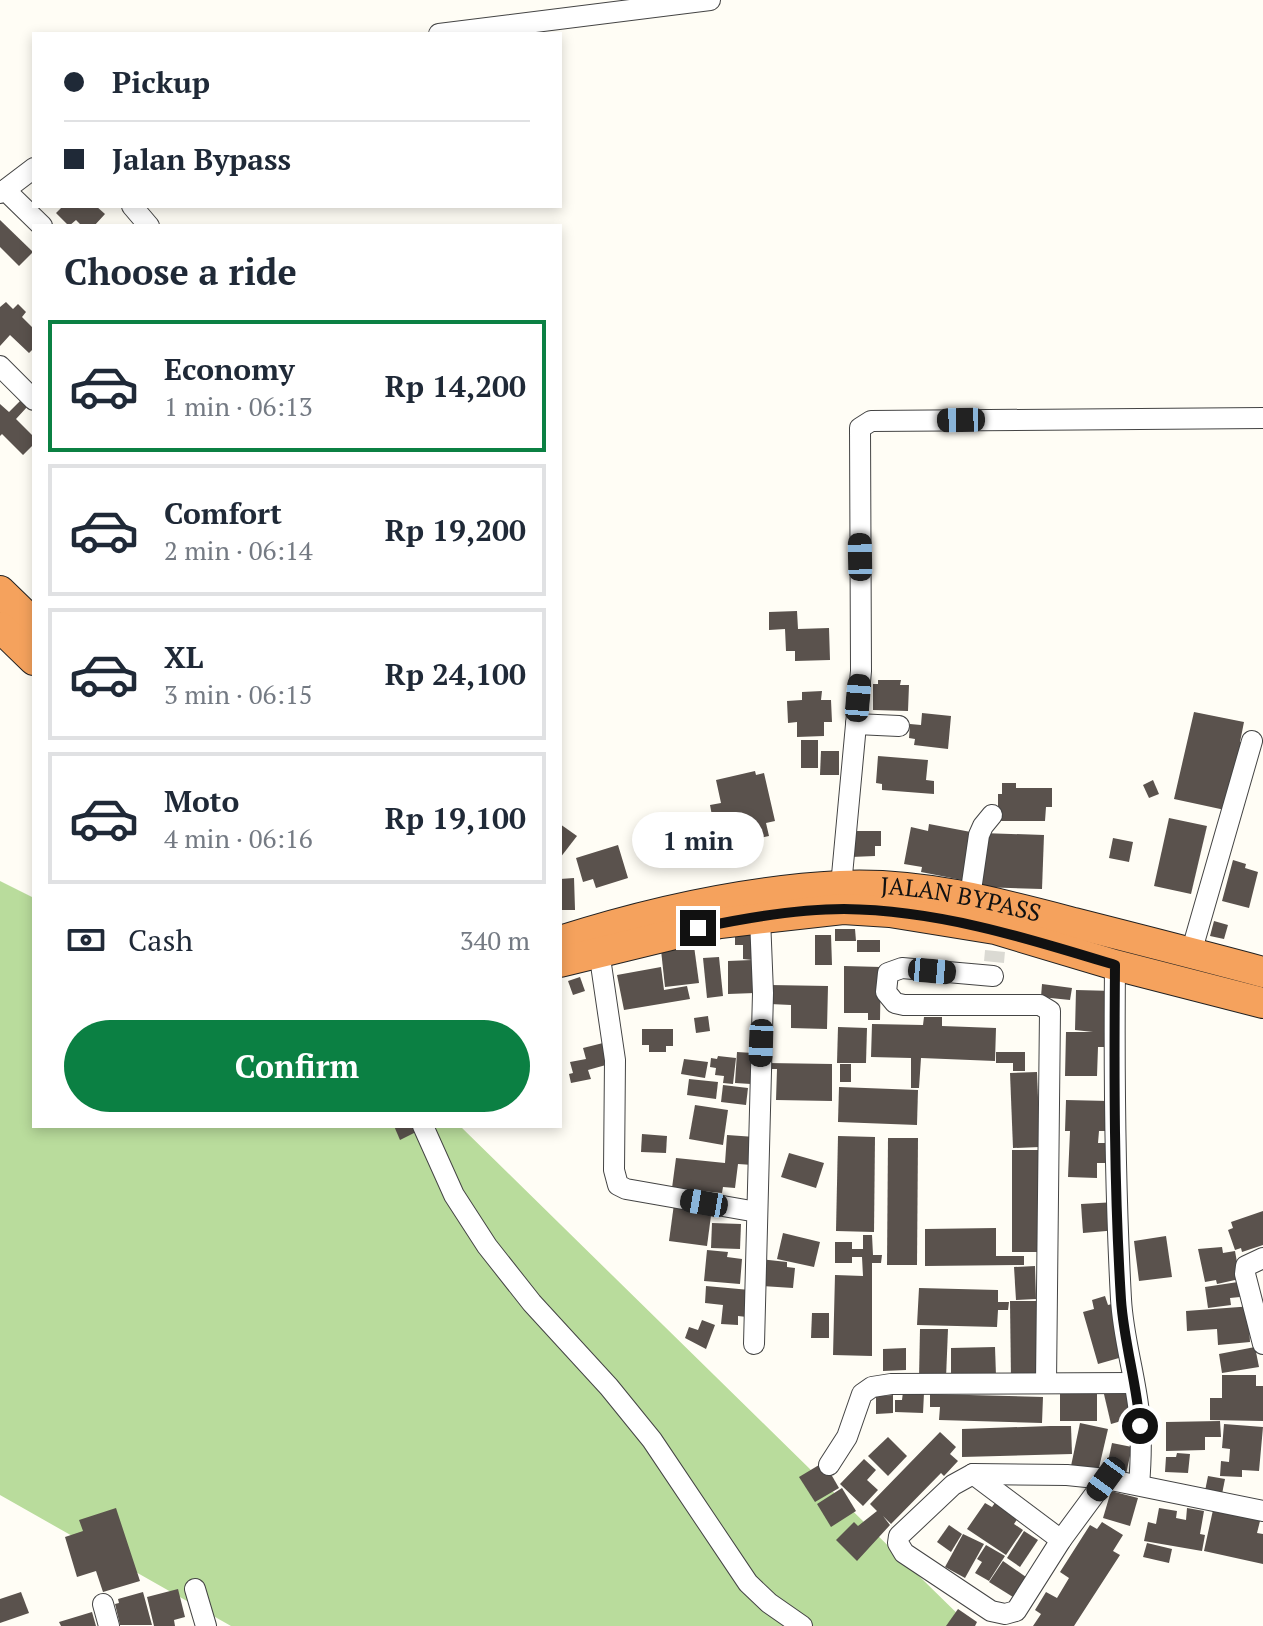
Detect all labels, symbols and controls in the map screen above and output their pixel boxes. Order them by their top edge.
text: Pickup [112,62,210,102]
text: Jalan Bypass [112,139,291,179]
text: Choose a ride [64,248,297,295]
text: Economy [164,349,295,389]
icon: car [68,350,140,422]
text: Rp 14,200 [385,366,526,406]
text: 1 min · 06:13 [164,389,313,423]
car [937,408,985,432]
text: Comfort [164,493,282,533]
icon: car [68,494,140,566]
text: Rp 19,200 [385,510,526,550]
text: 2 min · 06:14 [164,533,313,567]
car [848,533,872,581]
text: XL [164,637,203,677]
icon: car [68,638,140,710]
text: Rp 24,100 [385,654,526,694]
car [844,673,872,723]
text: 3 min · 06:15 [164,677,313,711]
text: Moto [164,781,239,821]
icon: car [68,782,140,854]
text: Rp 19,100 [385,798,526,838]
callout: 1 min [632,812,764,868]
text: 4 min · 06:16 [164,821,313,855]
text: 1 min [662,823,734,857]
street label: JALAN BYPASS [880,869,1045,929]
route end [680,910,716,946]
icon: cash [64,918,108,962]
text: Cash [128,920,193,960]
text: 340 m [460,923,530,957]
car [907,957,957,985]
car [748,1019,774,1067]
button: Confirm [64,1020,530,1112]
car [678,1187,730,1219]
route start [1122,1408,1158,1444]
car [1082,1453,1130,1505]

